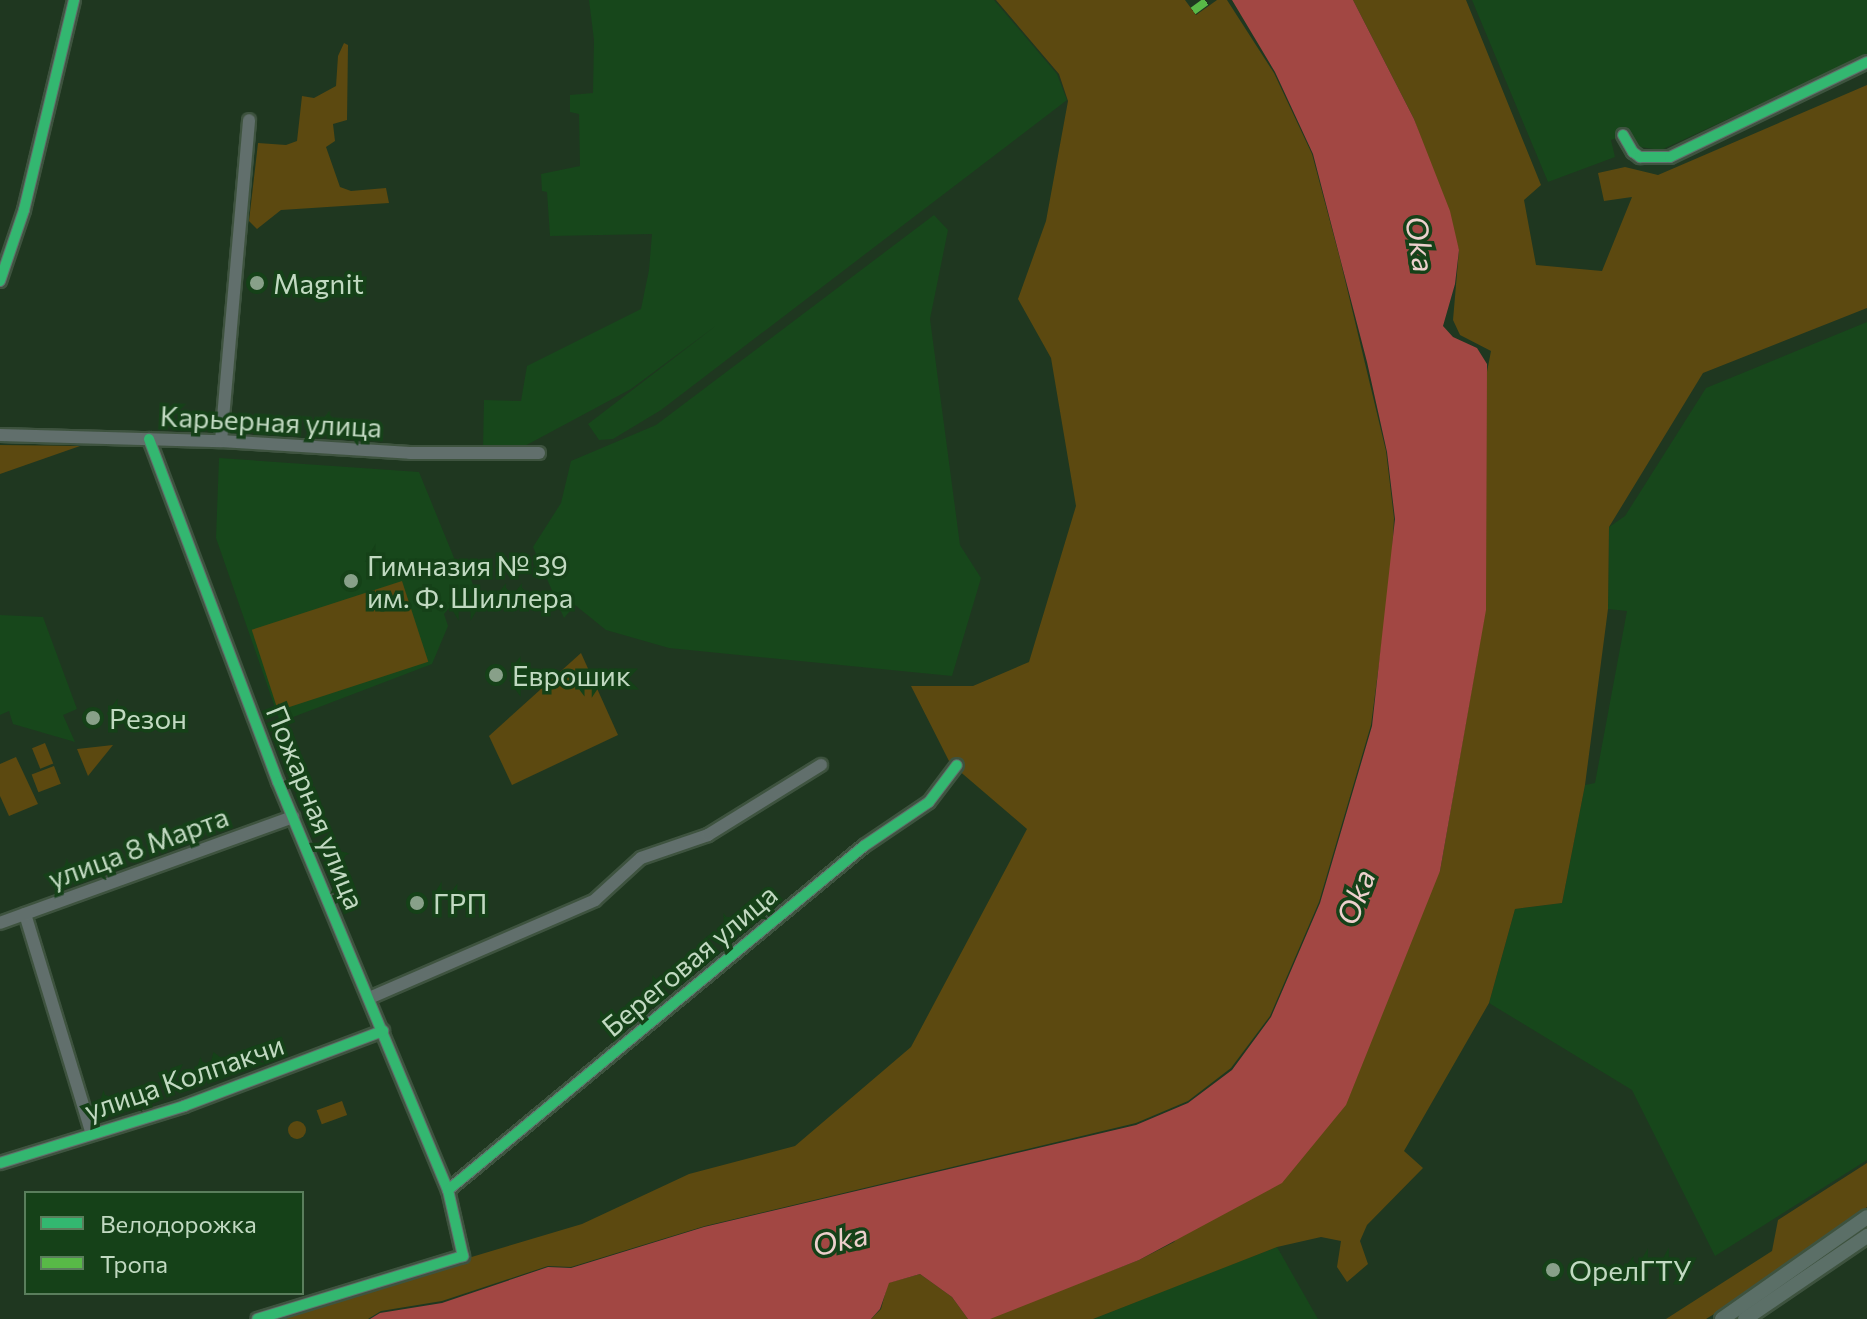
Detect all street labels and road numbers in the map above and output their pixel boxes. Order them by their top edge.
street label: Карьерная улица [159,398,383,444]
street label: Пожарная улица [260,700,372,914]
street label: улица 8 Марта [43,799,233,895]
street label: Береговая улица [595,877,783,1043]
street label: улица Колпакчи [80,1027,288,1127]

